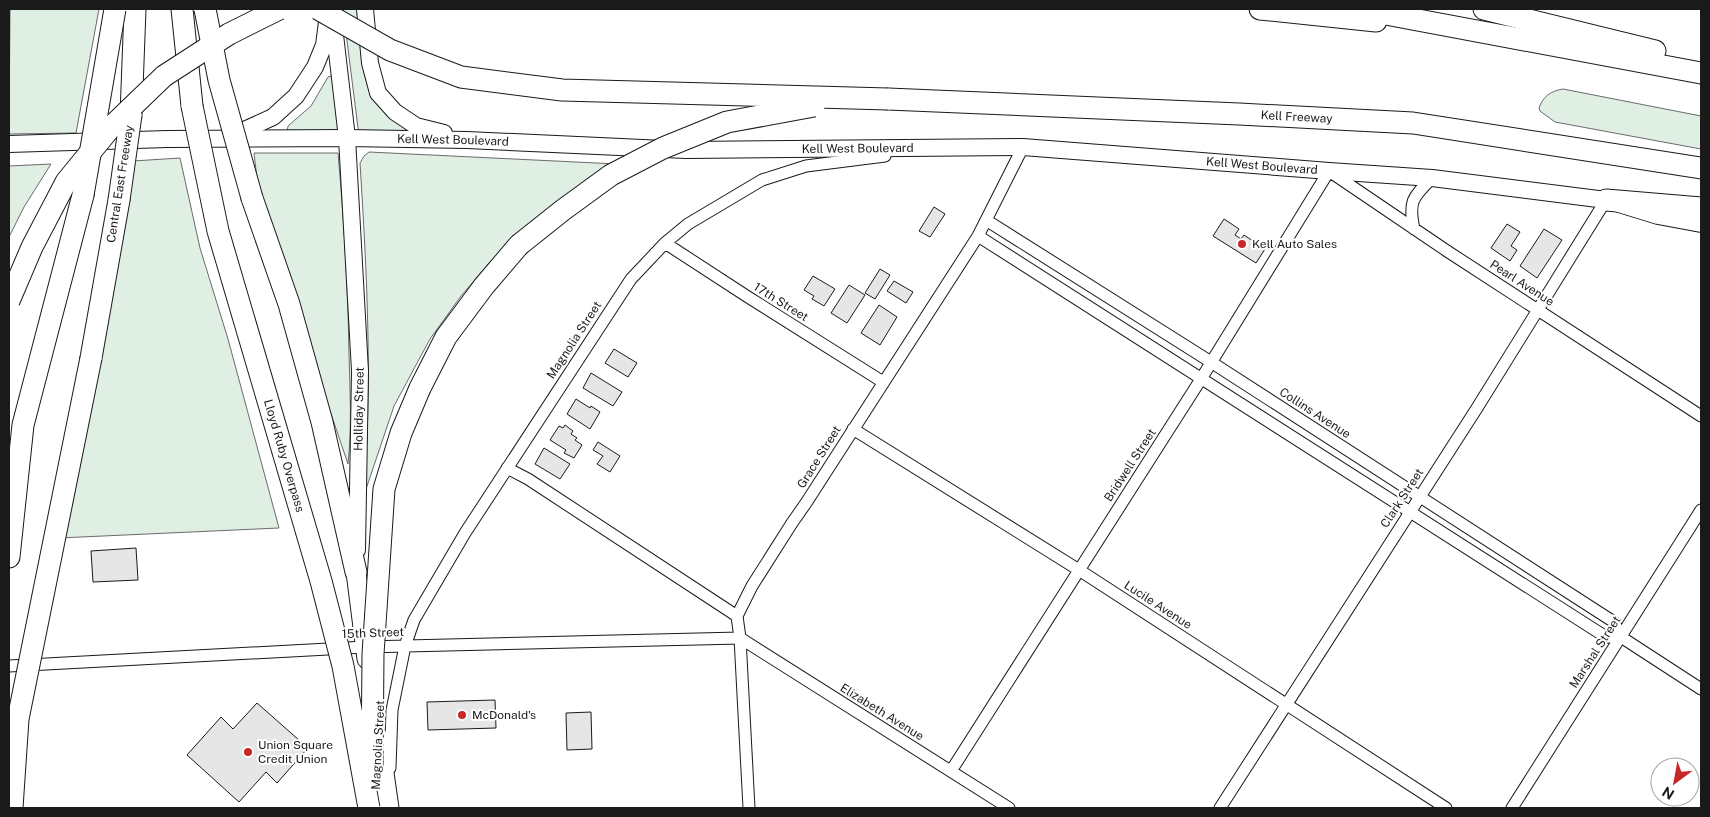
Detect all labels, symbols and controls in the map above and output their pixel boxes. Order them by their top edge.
street label: Kell Freeway [1260,108,1334,126]
street label: Central East Freeway [104,124,136,244]
street label: Kell West Boulevard [397,132,509,149]
street label: Kell West Boulevard [802,141,914,156]
street label: Kell West Boulevard [1206,154,1318,177]
place label: Kell Auto Sales [1252,237,1337,251]
marker: Kell Auto Sales [1236,238,1248,250]
street label: Pearl Avenue [1487,257,1557,309]
street label: 17th Street [751,280,811,324]
street label: Magnolia Street [544,298,604,381]
street label: Holliday Street [351,367,367,451]
street label: Collins Avenue [1277,385,1353,441]
street label: Lloyd Ruby Overpass [261,398,307,514]
street label: Grace Street [794,423,844,491]
street label: Bridwell Street [1101,426,1159,504]
street label: Clark Street [1378,465,1427,530]
street label: Lucile Avenue [1122,578,1195,632]
street label: Marshal Street [1567,613,1624,691]
street label: 15th Street [342,625,405,641]
street label: Elizabeth Avenue [838,681,926,743]
street label: Magnolia Street [369,700,387,790]
place label: McDonald's [472,708,536,722]
marker: McDonald's [456,709,468,721]
place label: Union Square Credit Union [258,738,333,766]
marker: Union Square Credit Union [242,746,254,758]
north arrow [1650,757,1700,807]
text: N [1659,783,1677,803]

